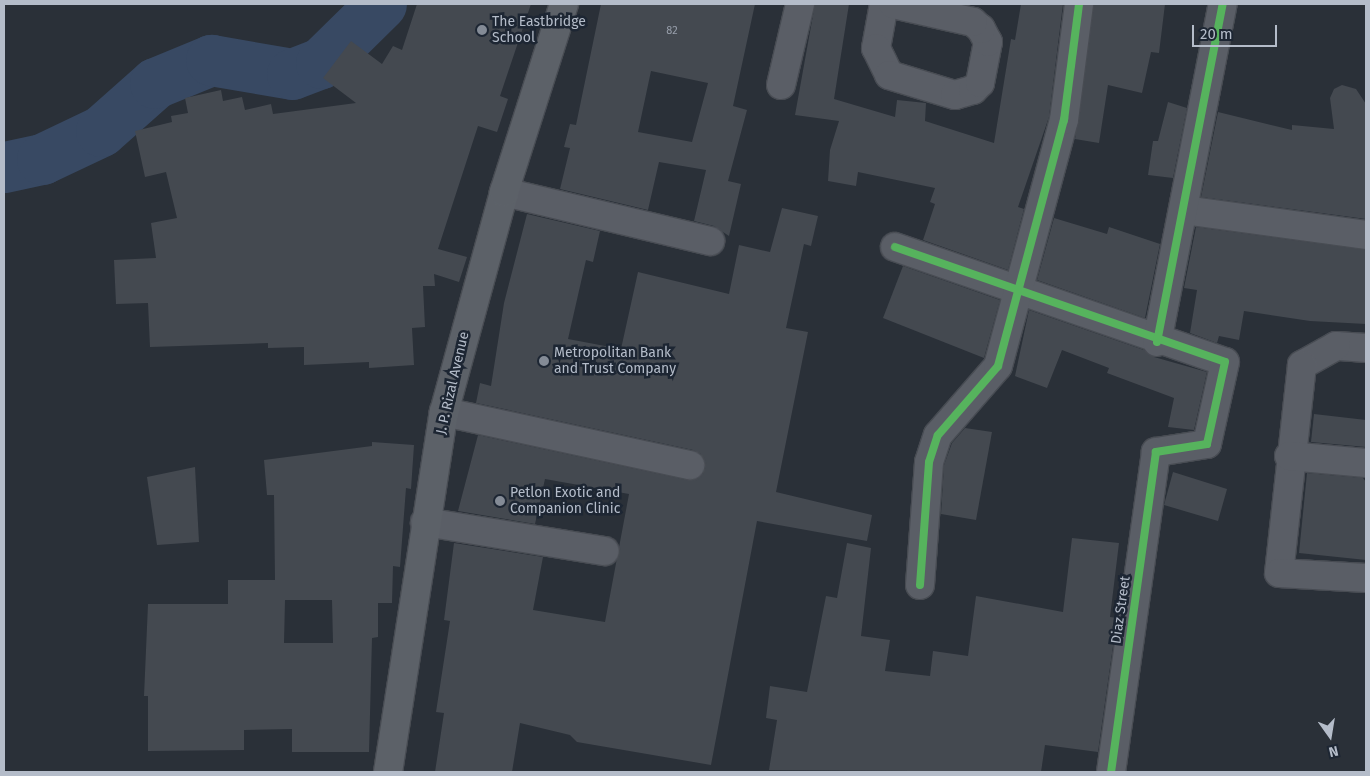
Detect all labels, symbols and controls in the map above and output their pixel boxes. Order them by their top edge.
place label: The Eastbridge School [492,14,586,46]
scale bar [1195,15,1280,47]
marker: The Eastbridge School [476,24,488,36]
house number: 82 [666,24,678,38]
text: 20 m [1200,25,1233,43]
street label: J. P. Rizal Avenue [433,330,473,436]
place label: Metropolitan Bank and Trust Company [554,345,676,378]
marker: Metropolitan Bank and Trust Company [538,355,550,367]
place label: Petlon Exotic and Companion Clinic [510,485,620,518]
marker: Petlon Exotic and Companion Clinic [494,495,506,507]
street label: Diaz Street [1108,575,1134,645]
north arrow [1305,711,1355,761]
text: N [1327,742,1340,760]

